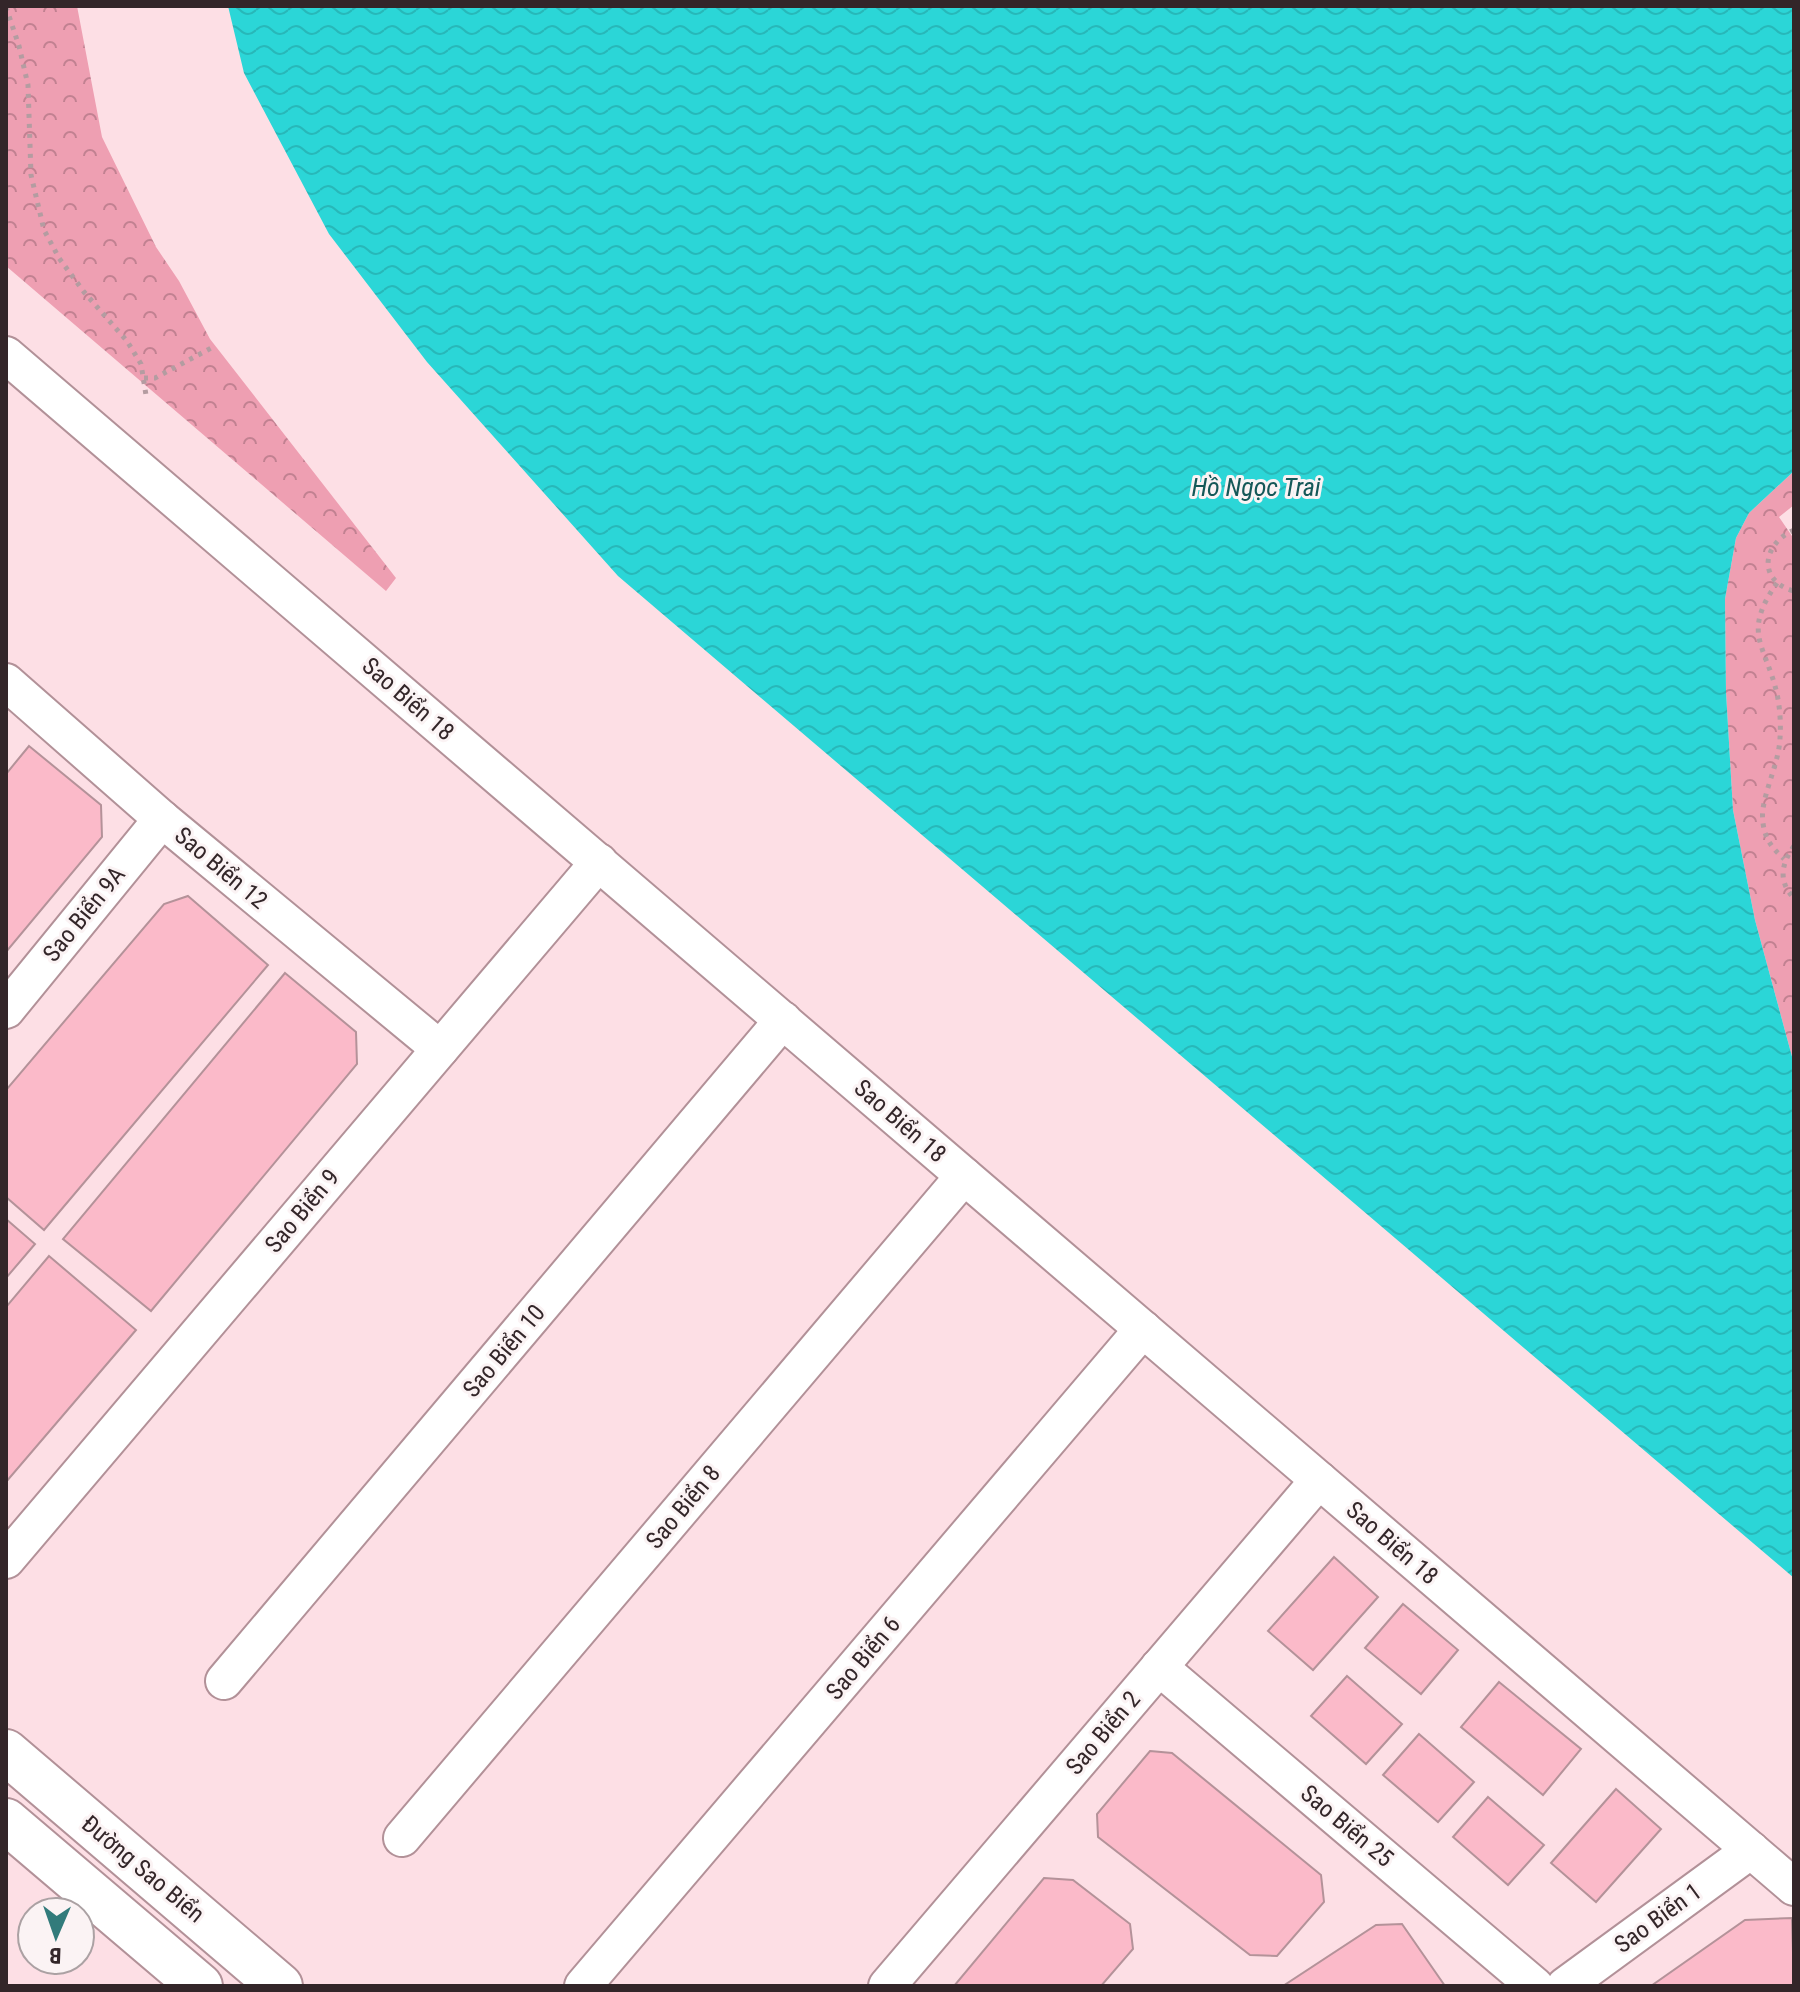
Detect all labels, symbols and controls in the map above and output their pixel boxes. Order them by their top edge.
water label: Hồ Ngọc Trai [1191,472,1321,502]
street label: Sao Biển 18 [356,652,460,746]
street label: Sao Biển 12 [169,821,273,915]
street label: Sao Biển 9A [37,861,131,967]
street label: Sao Biển 18 [848,1074,952,1168]
street label: Sao Biển 9 [259,1164,345,1258]
street label: Sao Biển 10 [457,1299,551,1403]
street label: Sao Biển 8 [640,1460,726,1554]
street label: Sao Biển 18 [1340,1496,1444,1590]
street label: Sao Biển 6 [820,1611,906,1705]
street label: Sao Biển 2 [1060,1686,1146,1780]
street label: Sao Biển 25 [1295,1779,1399,1873]
street label: Đường Sao Biển [76,1810,210,1928]
street label: Sao Biển 1 [1609,1877,1707,1959]
north arrow [16,1896,96,1976]
text: B [49,1943,62,1968]

